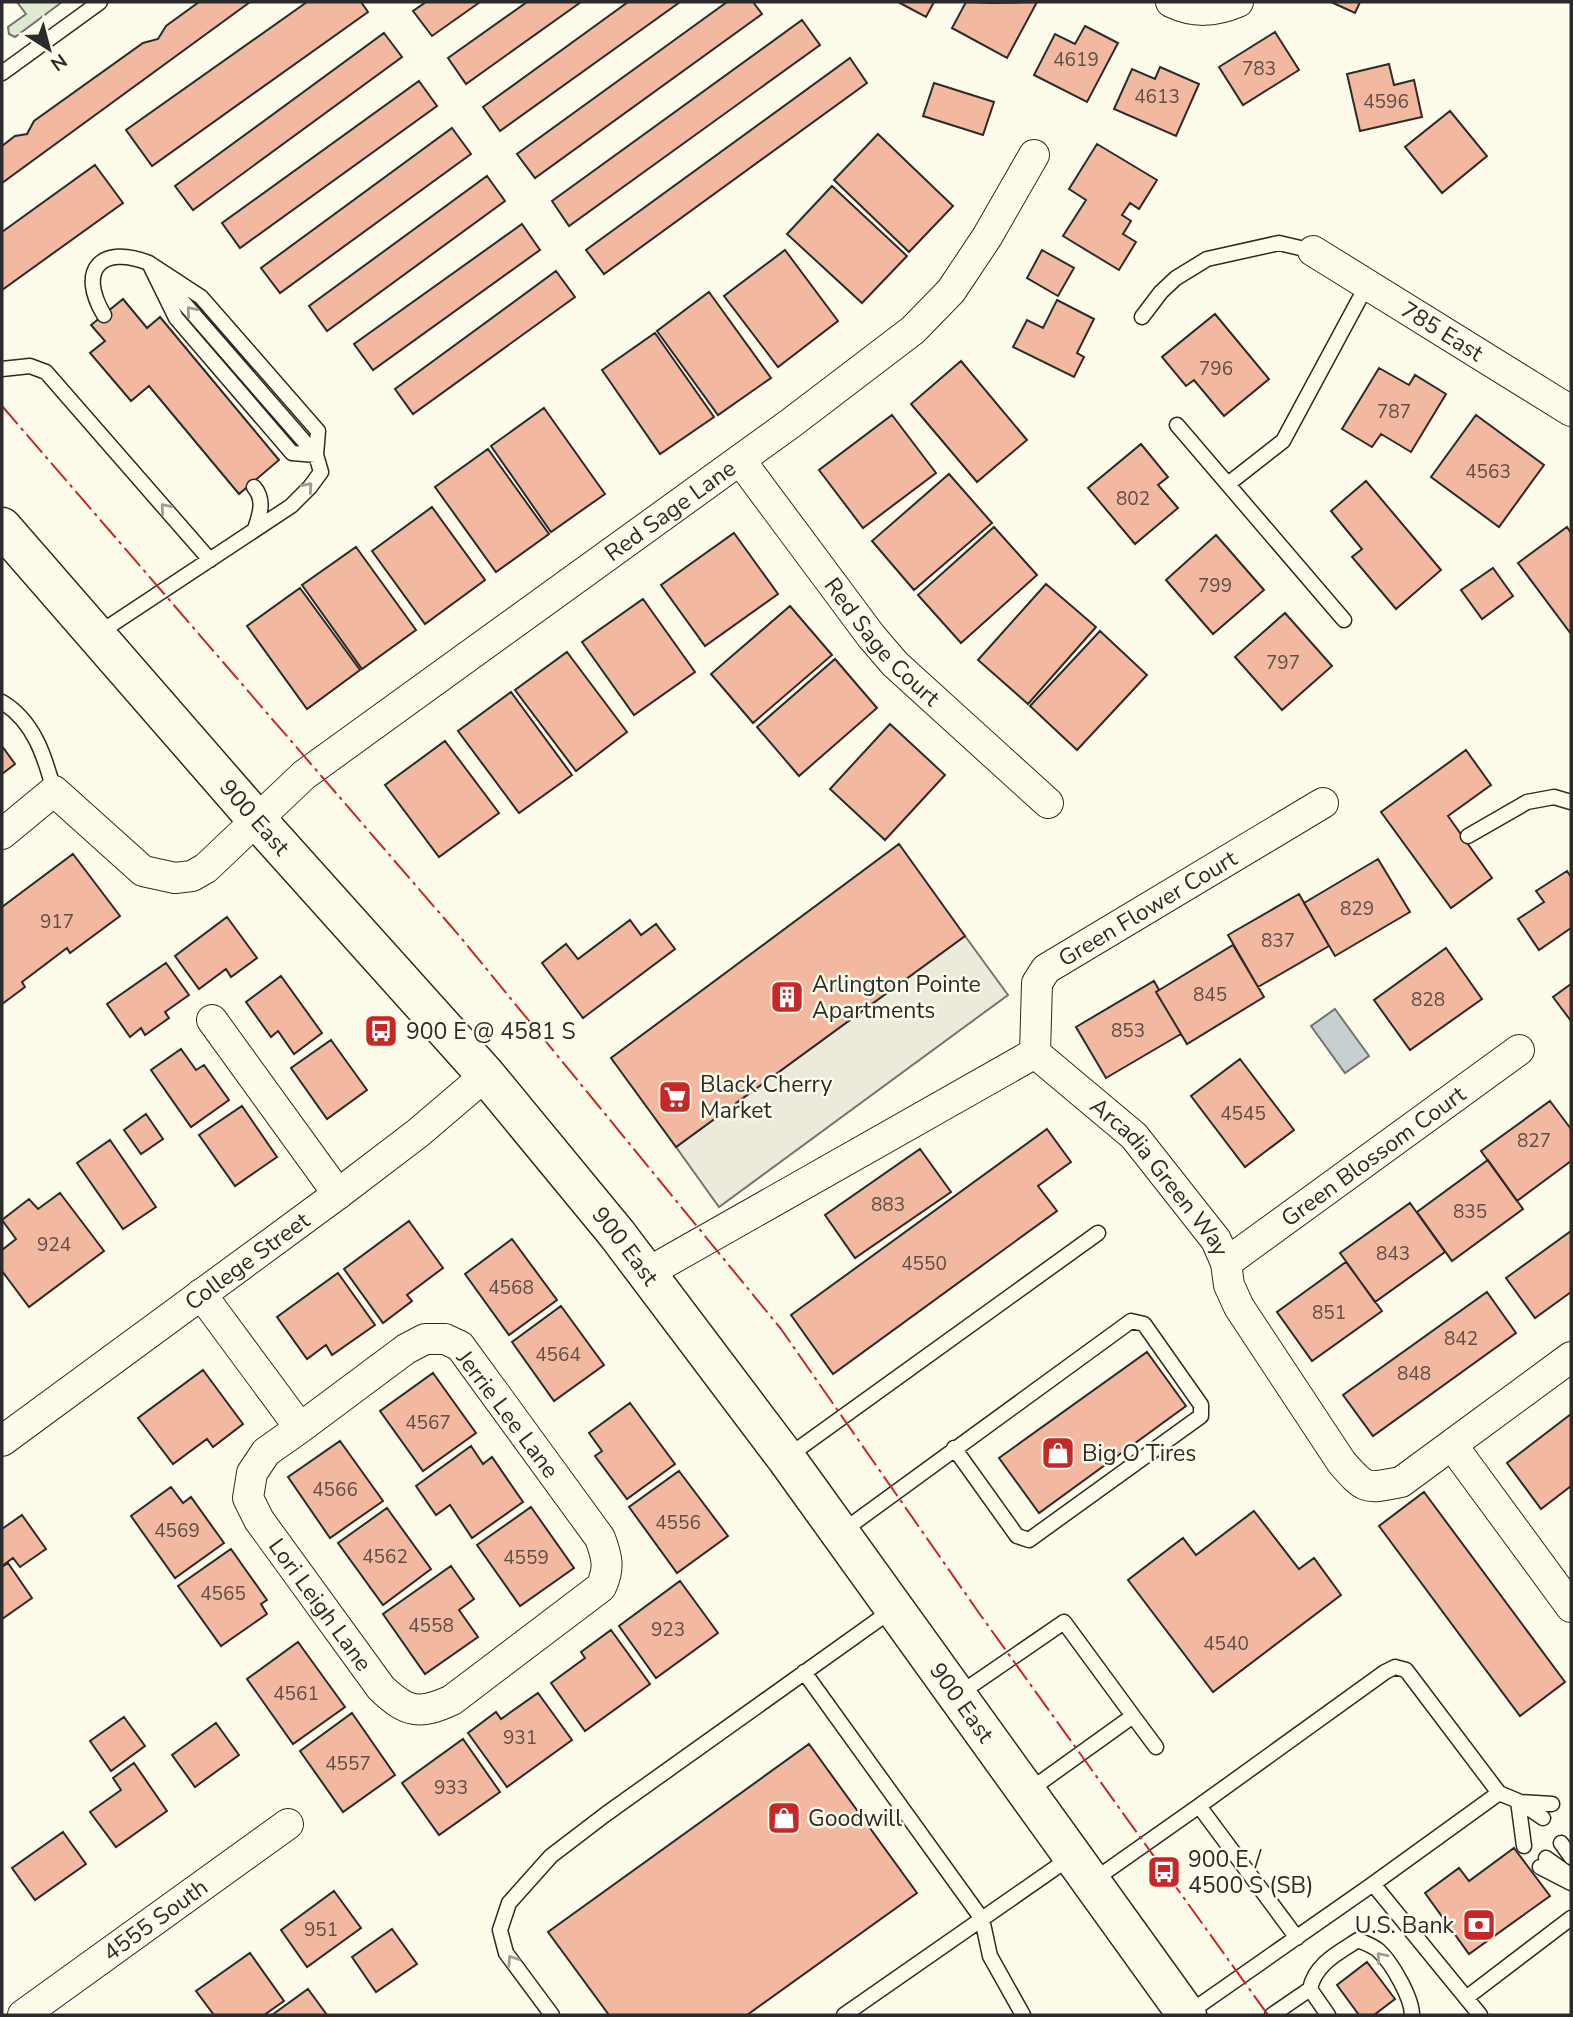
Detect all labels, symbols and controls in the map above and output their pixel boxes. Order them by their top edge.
north arrow [14,14,84,84]
text: N [45,47,72,77]
house number: 4619 [1053,47,1099,73]
house number: 783 [1242,56,1276,82]
house number: 4613 [1134,84,1180,110]
house number: 4596 [1363,89,1409,115]
street label: 785 East [1395,294,1490,369]
one-way arrow [187,307,199,320]
house number: 796 [1199,356,1233,382]
house number: 787 [1377,399,1411,425]
street label: Red Sage Lane [599,453,742,569]
house number: 4563 [1465,459,1511,485]
one-way arrow [300,483,312,496]
house number: 802 [1116,486,1150,512]
one-way arrow [161,503,173,516]
street label: Red Sage Court [817,571,947,714]
house number: 799 [1198,573,1232,599]
house number: 797 [1266,650,1300,676]
street label: 900 East [213,773,297,863]
street label: Green Flower Court [1053,843,1244,974]
house number: 829 [1340,896,1374,922]
house number: 917 [40,909,74,935]
house number: 837 [1261,928,1295,954]
place label: Arlington Pointe Apartments [812,969,981,1026]
building icon: Arlington Pointe Apartments [768,978,806,1016]
house number: 845 [1193,982,1227,1008]
house number: 828 [1411,987,1445,1013]
bus stop icon: 900 E @ 4581 S [362,1012,400,1050]
place label: 900 E @ 4581 S [406,1016,576,1047]
house number: 853 [1111,1018,1145,1044]
place label: Black Cherry Market [700,1069,833,1126]
supermarket icon: Black Cherry Market [656,1078,694,1116]
street label: Green Blossom Court [1275,1078,1473,1234]
street label: Arcadia Green Way [1083,1091,1236,1261]
house number: 4545 [1220,1101,1266,1127]
house number: 827 [1517,1128,1551,1154]
house number: 883 [871,1192,905,1218]
house number: 835 [1453,1199,1487,1225]
street label: 900 East [585,1200,666,1293]
street label: College Street [179,1205,317,1318]
house number: 924 [37,1232,71,1258]
house number: 843 [1376,1241,1410,1267]
house number: 4550 [901,1251,947,1277]
house number: 4568 [488,1275,534,1301]
house number: 851 [1312,1300,1346,1326]
house number: 842 [1444,1326,1478,1352]
house number: 4564 [535,1342,581,1368]
street label: Jerrie Lee Lane [449,1343,566,1484]
house number: 848 [1397,1361,1431,1387]
house number: 4567 [405,1410,451,1436]
shop icon: Big O Tires [1039,1434,1077,1472]
place label: Big O Tires [1082,1438,1196,1469]
house number: 4566 [312,1477,358,1503]
house number: 4556 [655,1510,701,1536]
house number: 4569 [154,1518,200,1544]
street label: Lori Leigh Lane [261,1532,379,1678]
house number: 4562 [362,1544,408,1570]
house number: 4559 [503,1545,549,1571]
house number: 4565 [200,1581,246,1607]
house number: 4558 [408,1613,454,1639]
house number: 923 [651,1617,685,1643]
house number: 4540 [1203,1631,1249,1657]
street label: 900 East [922,1656,1002,1750]
house number: 4561 [273,1681,319,1707]
house number: 931 [503,1725,537,1751]
house number: 4557 [325,1751,371,1777]
house number: 933 [434,1775,468,1801]
shop icon: Goodwill [765,1799,803,1837]
place label: Goodwill [808,1803,902,1834]
place label: 900 E / 4500 S (SB) [1188,1844,1313,1901]
bus stop icon: 900 E / 4500 S (SB) [1145,1853,1183,1891]
street label: 4555 South [97,1872,214,1968]
bank icon: U.S. Bank [1460,1906,1498,1944]
place label: U.S. Bank [1355,1910,1454,1941]
house number: 951 [304,1917,338,1943]
one-way arrow [1377,1952,1389,1965]
one-way arrow [508,1955,520,1968]

